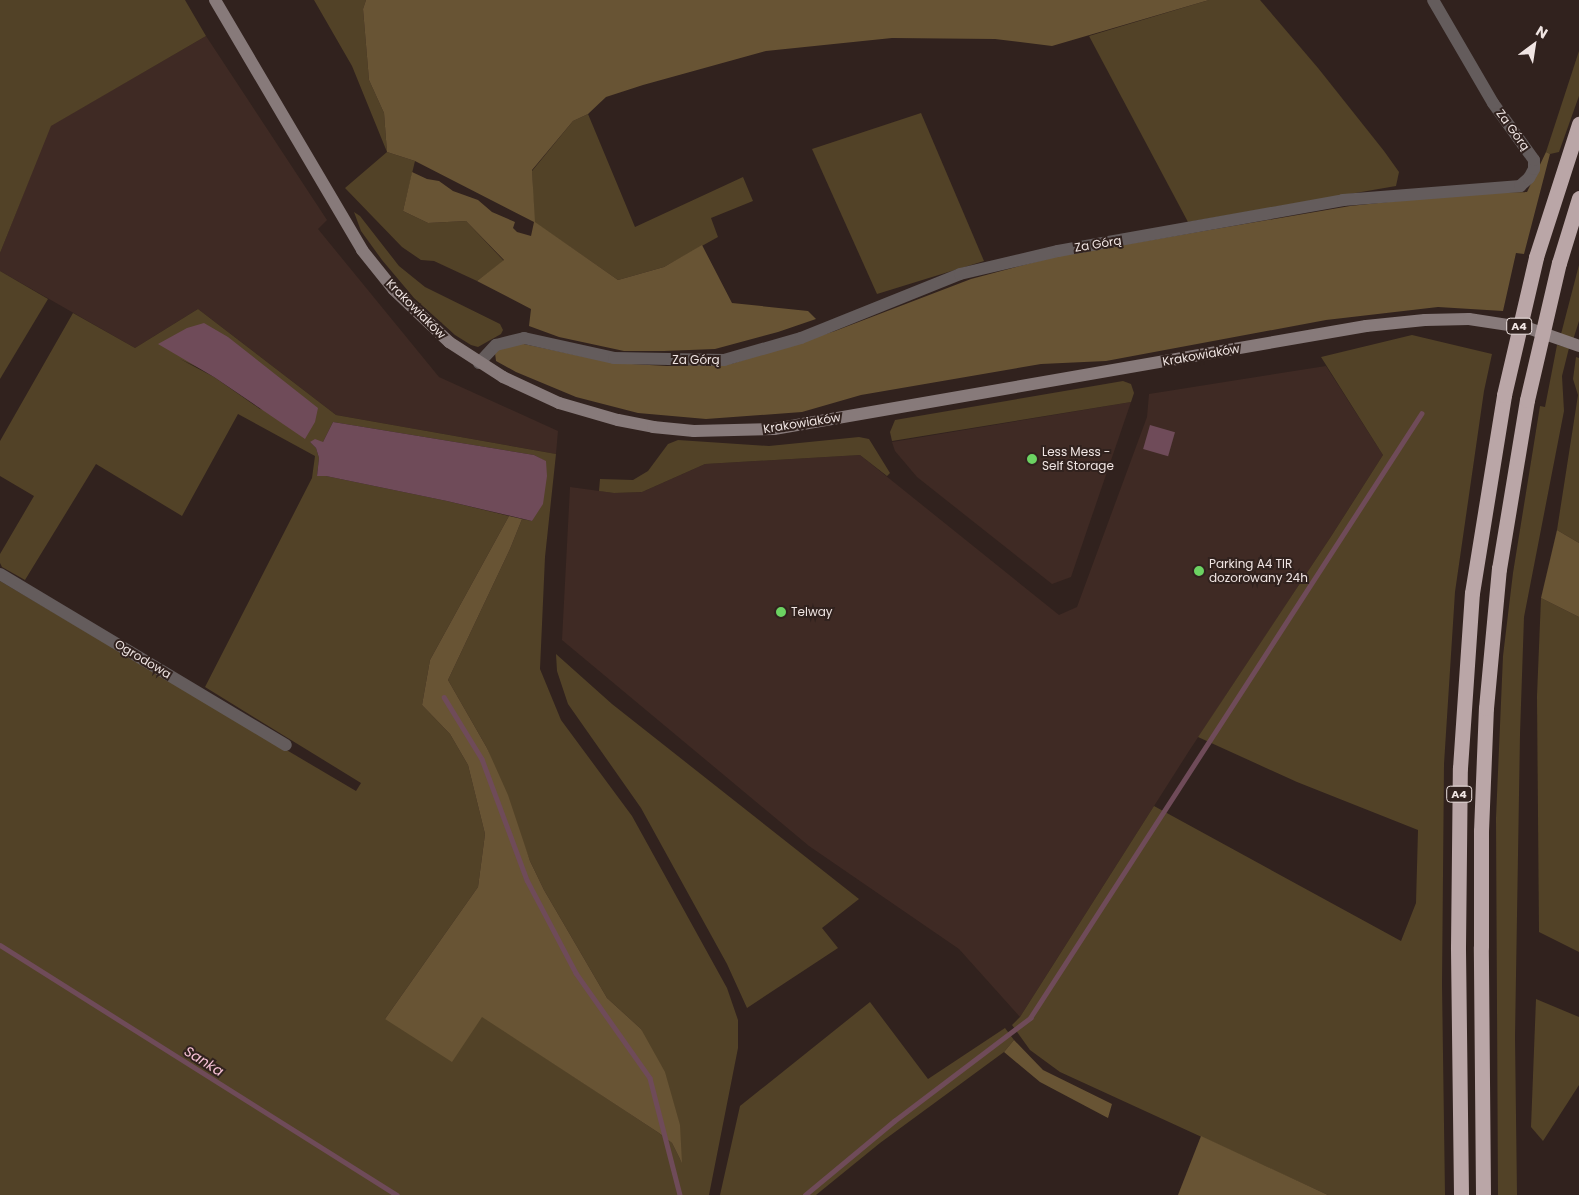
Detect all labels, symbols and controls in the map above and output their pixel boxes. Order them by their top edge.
north arrow [1509,20,1559,70]
text: N [1532,21,1551,43]
street label: Za Górą [1493,107,1533,153]
street label: Za Górą [1073,233,1123,255]
street label: Krakowiaków [383,276,449,342]
road number: A4 [1505,318,1533,334]
street label: Krakowiaków [1161,341,1241,369]
street label: Za Górą [672,353,720,367]
street label: Krakowiaków [762,410,842,436]
place label: Less Mess - Self Storage [1042,445,1114,473]
marker: Less Mess - Self Storage [1026,453,1038,465]
place label: Parking A4 TIR dozorowany 24h [1209,557,1308,585]
marker: Parking A4 TIR dozorowany 24h [1193,565,1205,577]
place label: Telway [791,605,833,619]
marker: Telway [775,606,787,618]
street label: Ogrodowa [112,636,174,682]
road number: A4 [1445,786,1473,802]
water label: Sanka [181,1042,227,1080]

